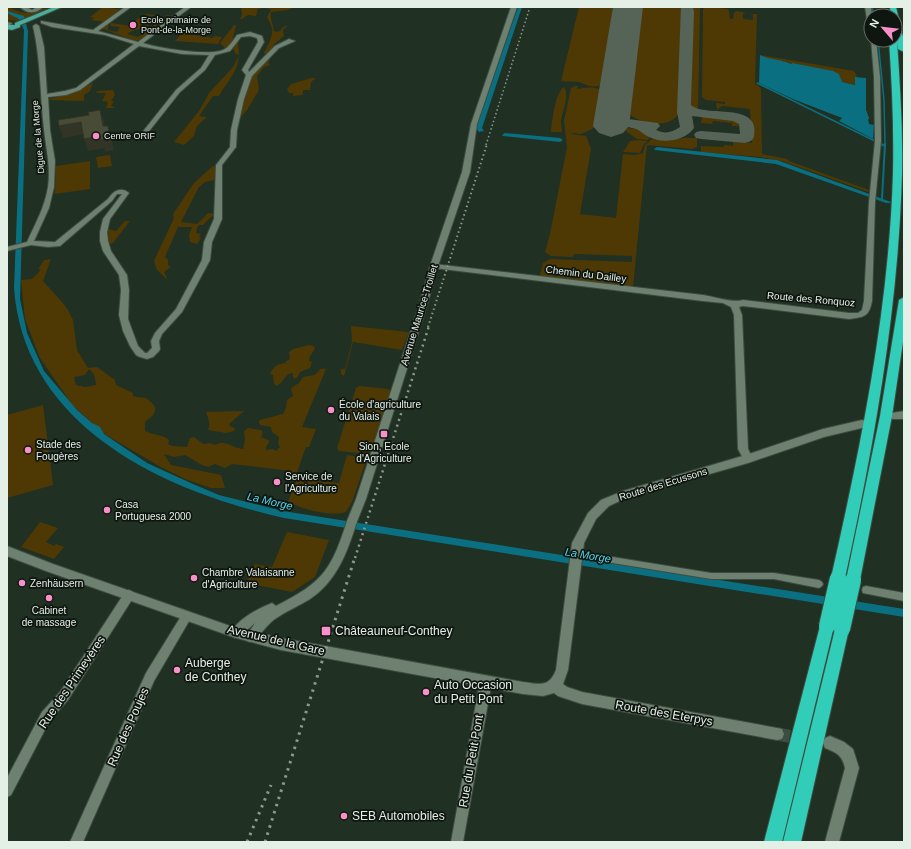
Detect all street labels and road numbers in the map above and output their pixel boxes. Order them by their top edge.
street label: Digue de la Morge [30,100,46,174]
street label: Avenue Maurice-Troillet [398,263,440,367]
street label: Chemin du Dailley [545,264,627,284]
street label: Route des Ronquoz [766,290,856,308]
street label: Route des Ecussons [618,465,708,503]
street label: Avenue de la Gare [226,622,327,658]
street label: Rue des Primevères [36,633,108,731]
street label: Rue des Poujes [104,685,152,769]
street label: Route des Eterpys [614,698,714,728]
street label: Rue du Petit Pont [456,713,486,809]

